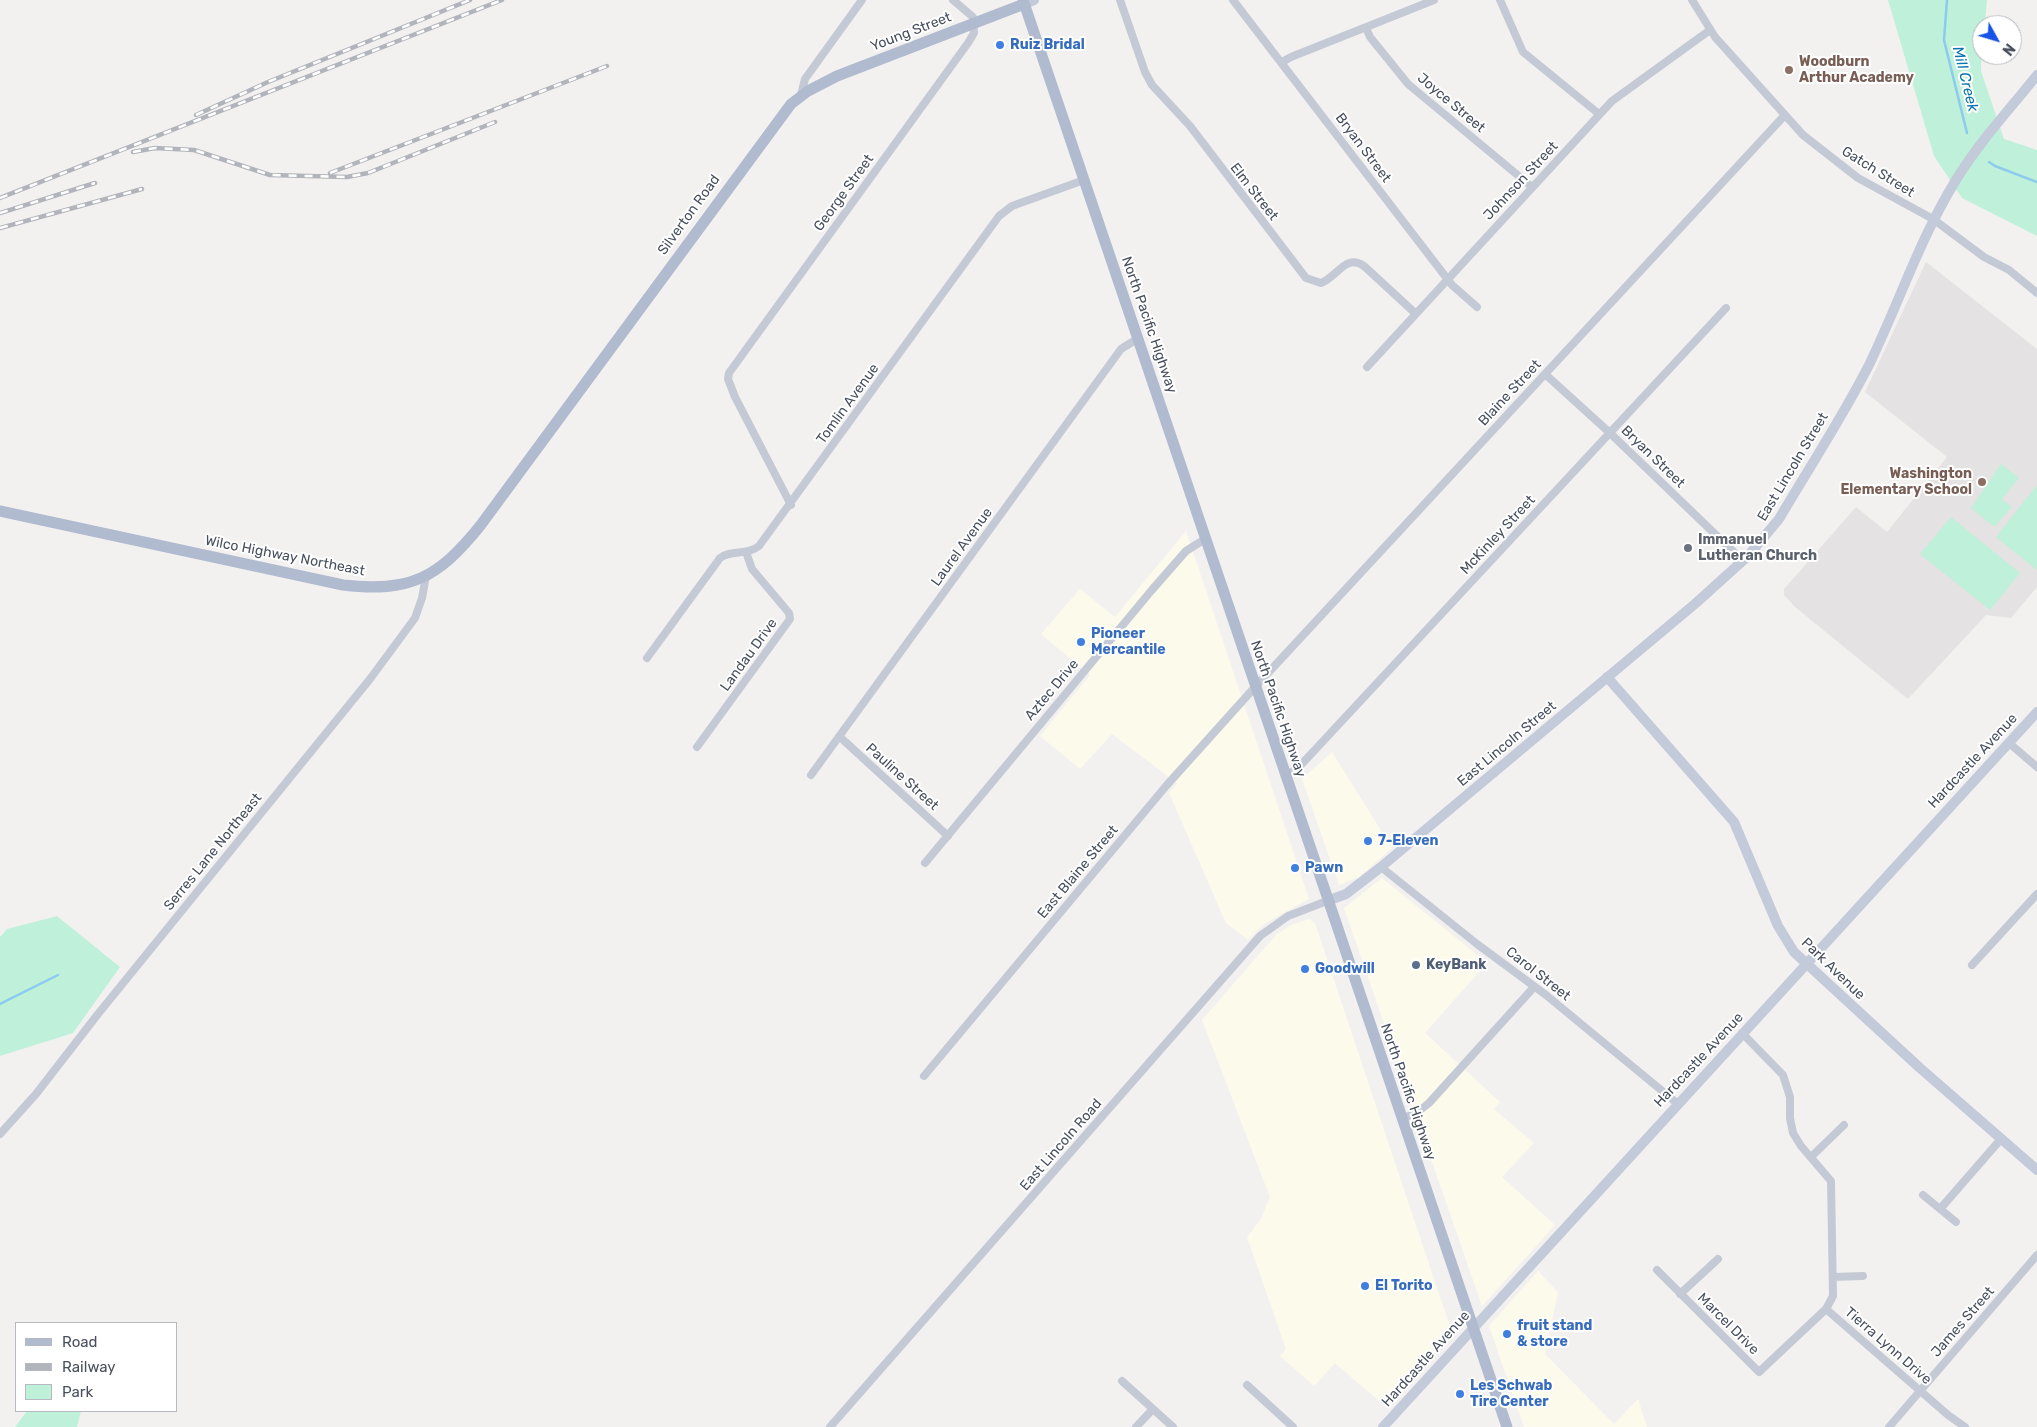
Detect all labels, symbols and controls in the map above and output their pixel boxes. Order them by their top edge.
street label: Young Street [868,9,954,55]
north arrow [1972,15,2022,65]
place label: Ruiz Bridal [1010,37,1085,53]
marker: Ruiz Bridal [994,39,1006,51]
text: N [1998,40,2018,58]
water label: Mill Creek [1948,44,1982,114]
place label: Woodburn Arthur Academy [1799,54,1914,86]
marker: Woodburn Arthur Academy [1783,64,1795,76]
street label: Joyce Street [1414,70,1488,136]
street label: Bryan Street [1332,110,1394,186]
street label: Johnson Street [1480,138,1562,224]
street label: Gatch Street [1838,143,1918,201]
street label: George Street [811,151,877,235]
street label: Elm Street [1226,160,1282,224]
street label: Silverton Road [654,172,724,258]
street label: North Pacific Highway [1118,254,1180,396]
street label: Blaine Street [1475,357,1545,429]
street label: Tomlin Avenue [813,361,883,447]
street label: East Lincoln Street [1754,410,1832,524]
street label: Bryan Street [1618,422,1688,492]
place label: Washington Elementary School [1840,466,1972,498]
marker: Washington Elementary School [1976,476,1988,488]
street label: McKinley Street [1457,492,1539,578]
street label: Laurel Avenue [928,504,996,590]
street label: Wilco Highway Northeast [204,532,366,580]
place label: Immanuel Lutheran Church [1698,532,1817,564]
marker: Immanuel Lutheran Church [1682,542,1694,554]
street label: Landau Drive [717,615,781,695]
place label: Pioneer Mercantile [1091,626,1166,658]
marker: Pioneer Mercantile [1075,636,1087,648]
street label: North Pacific Highway [1247,638,1309,780]
street label: Aztec Drive [1022,656,1082,724]
street label: East Lincoln Street [1454,698,1560,790]
street label: Hardcastle Avenue [1925,710,2021,812]
street label: Pauline Street [862,740,942,814]
street label: Serres Lane Northeast [161,790,265,914]
street label: East Blaine Street [1034,822,1122,922]
place label: 7-Eleven [1378,833,1439,849]
marker: 7-Eleven [1362,835,1374,847]
place label: Pawn [1305,860,1343,876]
marker: Pawn [1289,862,1301,874]
street label: Park Avenue [1798,935,1868,1003]
street label: Carol Street [1502,943,1574,1005]
place label: KeyBank [1426,957,1487,973]
marker: KeyBank [1410,959,1422,971]
place label: Goodwill [1315,961,1375,977]
marker: Goodwill [1299,963,1311,975]
street label: Hardcastle Avenue [1651,1009,1747,1111]
street label: North Pacific Highway [1377,1021,1439,1163]
street label: East Lincoln Road [1017,1096,1105,1194]
place label: El Torito [1375,1278,1433,1294]
marker: El Torito [1359,1280,1371,1292]
street label: James Street [1928,1283,1998,1361]
street label: Marcel Drive [1694,1290,1762,1358]
street label: Tierra Lynn Drive [1841,1304,1935,1388]
street label: Hardcastle Avenue [1379,1308,1473,1410]
place label: fruit stand & store [1517,1318,1592,1350]
legend [15,1322,178,1412]
marker: fruit stand & store [1501,1328,1513,1340]
text: Road [62,1333,98,1351]
text: Railway [62,1358,116,1376]
place label: Les Schwab Tire Center [1470,1378,1552,1410]
text: Park [62,1383,93,1401]
marker: Les Schwab Tire Center [1454,1388,1466,1400]

